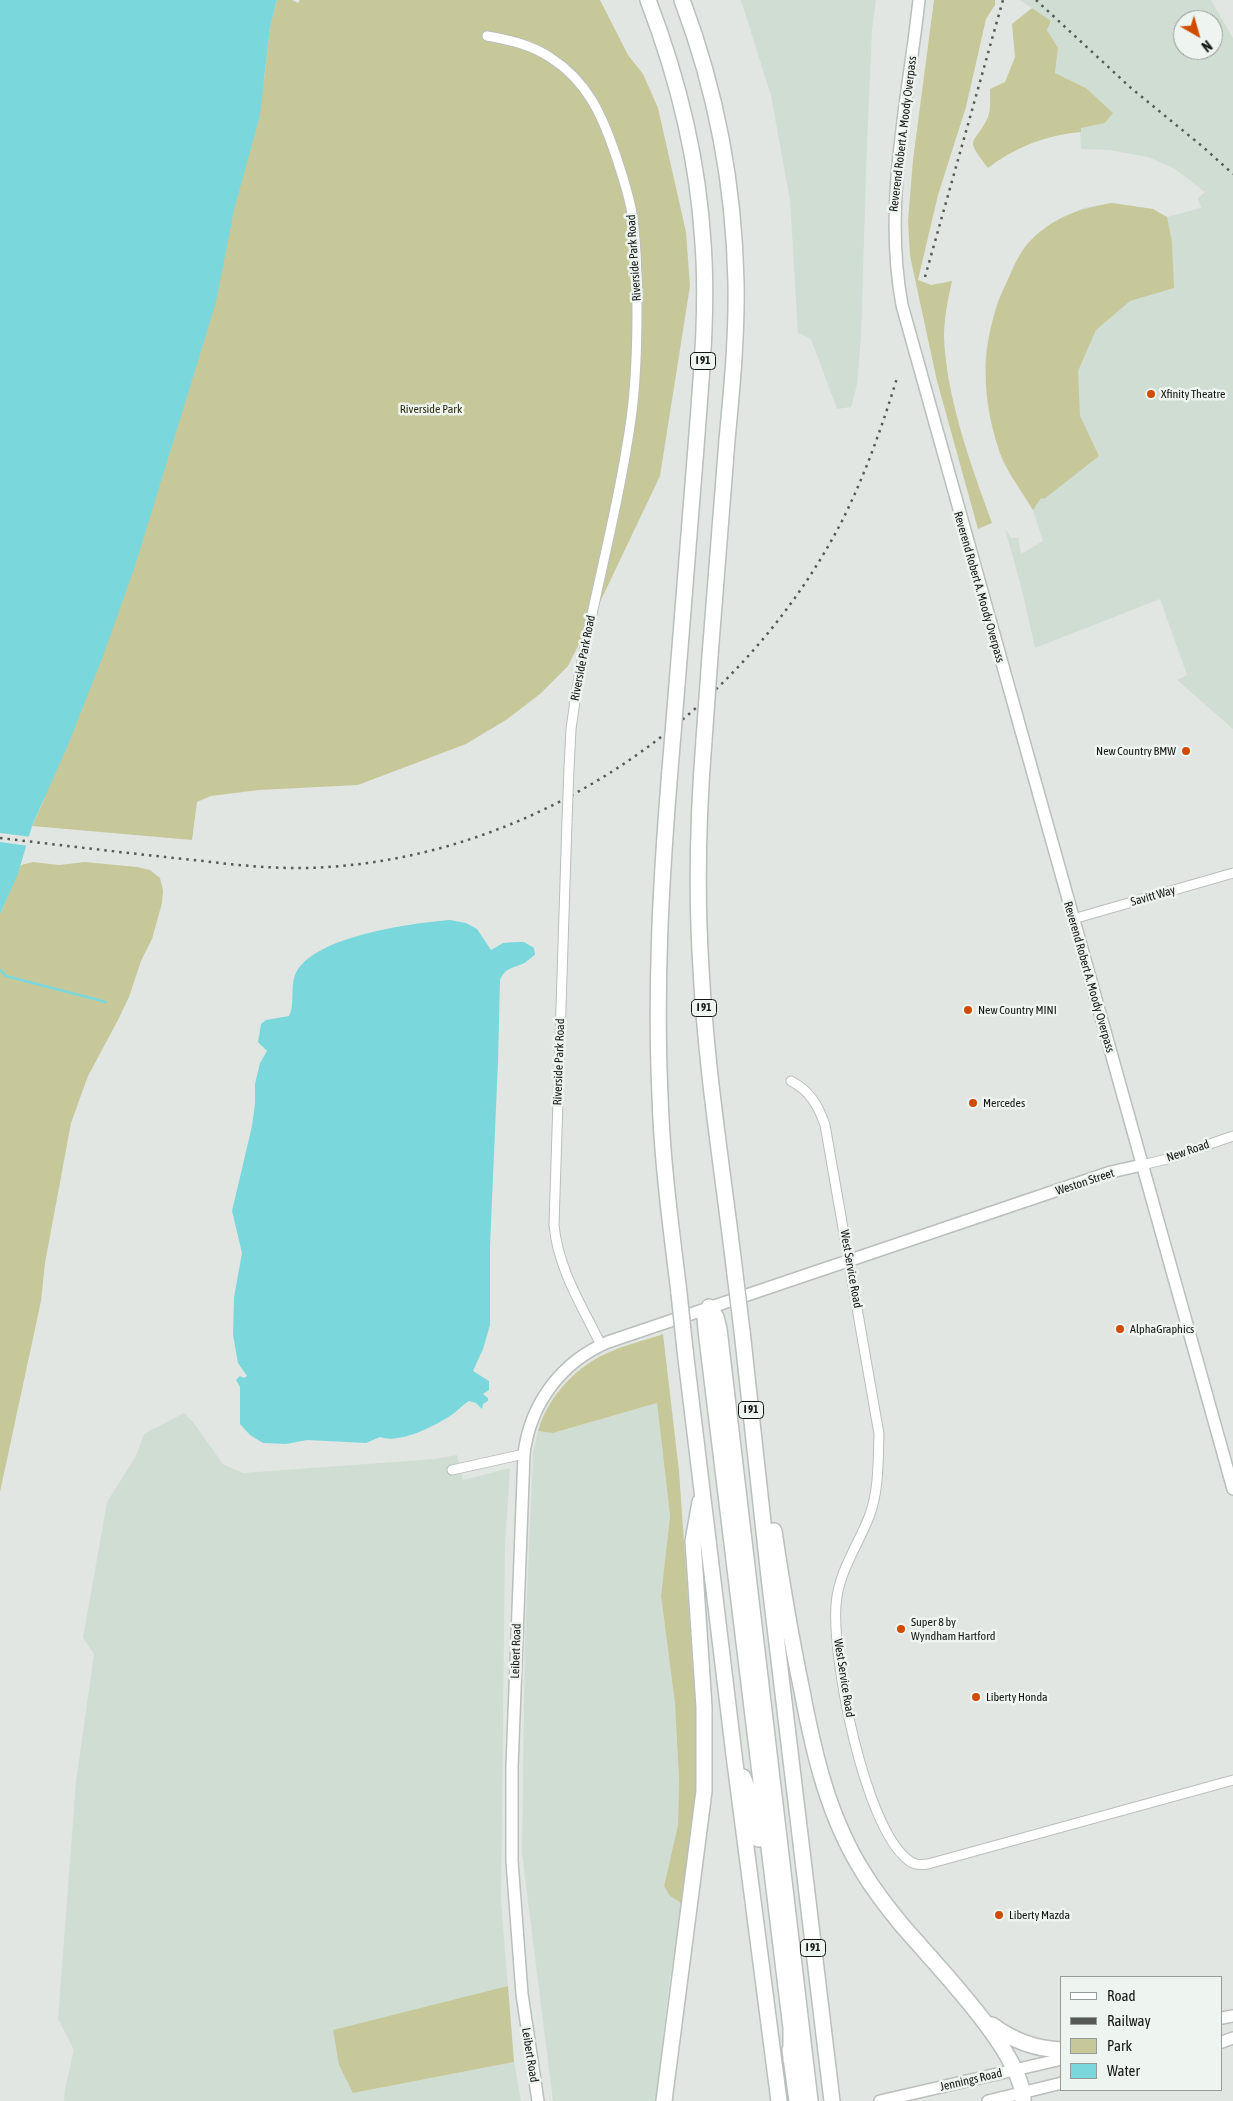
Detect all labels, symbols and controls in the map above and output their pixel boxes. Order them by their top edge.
north arrow [1173,10,1223,60]
text: N [1198,37,1215,55]
street label: Reverend Robert A. Moody Overpass [886,55,920,213]
street label: Riverside Park Road [624,214,644,302]
road number: I 91 [690,352,716,370]
place label: Xfinity Theatre [1161,387,1225,401]
marker: Xfinity Theatre [1145,388,1157,400]
park label: Riverside Park [400,402,462,416]
street label: Reverend Robert A. Moody Overpass [950,510,1008,664]
street label: Riverside Park Road [568,614,598,702]
place label: New Country BMW [1096,744,1176,758]
marker: New Country BMW [1180,745,1192,757]
street label: Savitt Way [1129,883,1177,909]
street label: Reverend Robert A. Moody Overpass [1060,900,1118,1054]
road number: I 91 [692,1000,716,1016]
place label: New Country MINI [978,1003,1057,1017]
marker: New Country MINI [962,1004,974,1016]
street label: Riverside Park Road [550,1018,568,1106]
place label: Mercedes [983,1096,1025,1110]
marker: Mercedes [967,1097,979,1109]
street label: New Road [1165,1137,1211,1165]
street label: Weston Street [1054,1166,1116,1198]
street label: West Service Road [837,1229,865,1309]
place label: AlphaGraphics [1130,1322,1194,1336]
marker: AlphaGraphics [1114,1323,1126,1335]
road number: I 91 [738,1402,764,1418]
place label: Super 8 by Wyndham Hartford [911,1615,995,1643]
street label: Leibert Road [508,1623,524,1679]
marker: Super 8 by Wyndham Hartford [895,1623,907,1635]
street label: West Service Road [831,1638,857,1718]
place label: Liberty Honda [986,1690,1048,1704]
marker: Liberty Honda [970,1691,982,1703]
place label: Liberty Mazda [1009,1908,1070,1922]
marker: Liberty Mazda [993,1909,1005,1921]
road number: I 91 [800,1940,826,1956]
legend [1060,1976,1223,2091]
text: Road [1107,1987,1136,2004]
text: Railway [1107,2012,1151,2029]
street label: Leibert Road [519,2027,541,2083]
text: Park [1107,2037,1132,2054]
text: Water [1107,2062,1140,2079]
street label: Jennings Road [938,2066,1004,2094]

